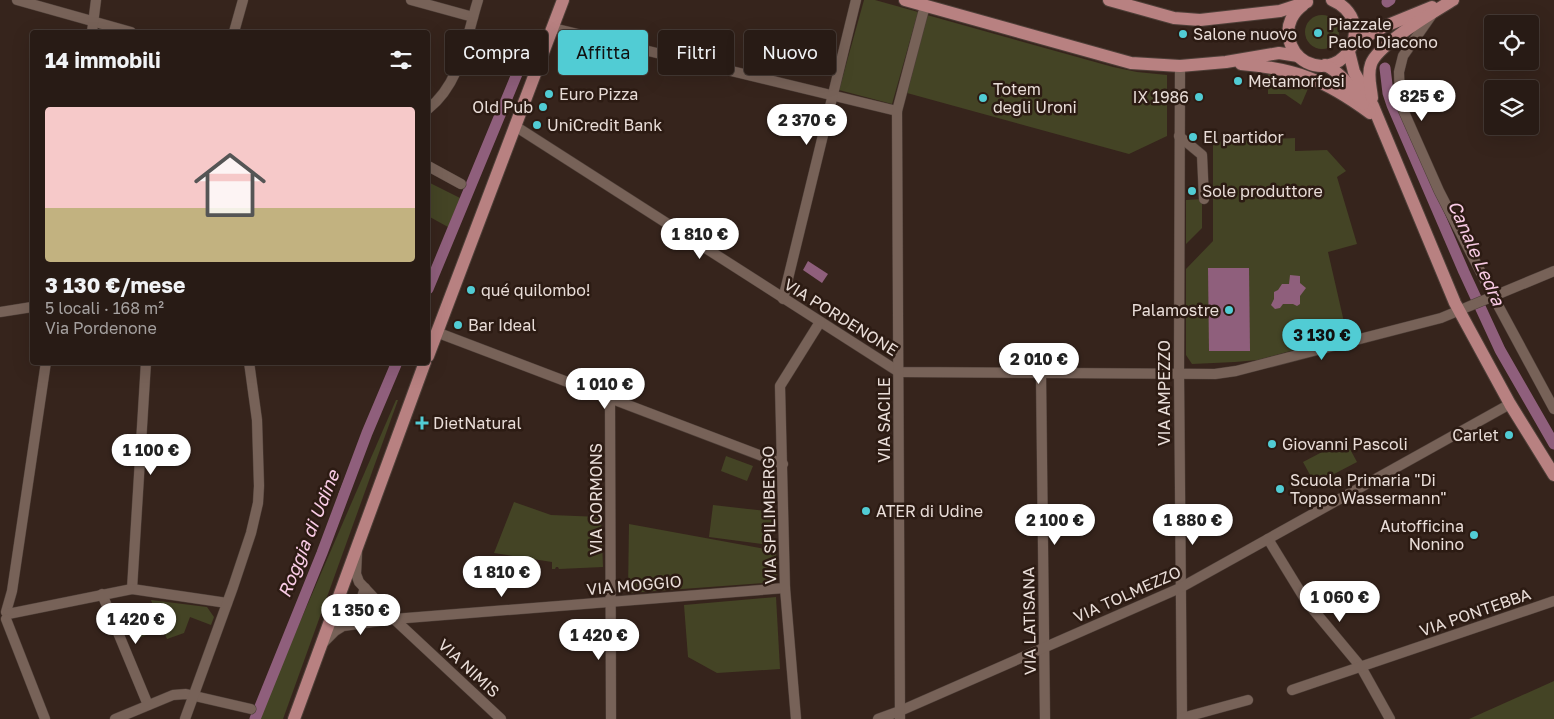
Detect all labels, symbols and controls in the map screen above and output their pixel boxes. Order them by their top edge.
place label: Piazzale Paolo Diacono [1328,14,1438,52]
map controls [1484,15,1539,135]
button: locate [1484,15,1539,70]
place label: Salone nuovo [1193,24,1297,44]
marker: Piazzale Paolo Diacono [1312,27,1324,39]
marker: Salone nuovo [1177,28,1189,40]
chip: Compra [445,30,548,75]
chip: Affitta [558,30,648,75]
chip: Filtri [658,30,734,75]
chip: Nuovo [744,30,836,75]
icon: filters [387,46,415,74]
text: 14 immobili [45,47,161,73]
place label: Metamorfosi [1248,71,1345,91]
marker: Metamorfosi [1232,75,1244,87]
place label: Totem degli Uroni [993,79,1077,117]
pin: 825 € [1387,80,1457,122]
button: layers [1484,80,1539,135]
place label: Euro Pizza [559,84,638,104]
text: 825 € [1399,86,1445,106]
place label: IX 1986 [1133,87,1189,107]
marker: Euro Pizza [543,88,555,100]
marker: IX 1986 [1193,91,1205,103]
marker: Totem degli Uroni [977,92,989,104]
place label: Old Pub [472,97,533,117]
marker: Old Pub [537,101,549,113]
pin: 2 370 € [761,104,853,146]
text: 2 370 € [778,110,836,130]
place label: UniCredit Bank [547,115,662,135]
marker: UniCredit Bank [531,119,543,131]
place label: El partidor [1203,127,1284,147]
marker: El partidor [1187,131,1199,143]
icon: home [185,140,275,230]
place label: Sole produttore [1202,181,1323,201]
marker: Sole produttore [1186,185,1198,197]
water label: Canale Ledra [1444,197,1510,309]
pin: 1 810 € [654,218,746,260]
text: 1 810 € [672,224,728,244]
text: 3 130 €/mese [45,272,185,298]
street label: VIA PORDENONE [780,274,902,360]
place label: qué quilombo! [481,280,591,300]
marker: qué quilombo! [465,284,477,296]
text: 5 locali · 168 m² [45,298,164,318]
place label: Palamostre [1131,300,1219,320]
marker: Palamostre [1223,304,1235,316]
place label: Bar Ideal [468,315,536,335]
text: Via Pordenone [45,318,157,338]
pin: 3 130 € [1276,318,1368,361]
marker: Bar Ideal [452,319,464,331]
text: 3 130 € [1293,325,1351,345]
street label: VIA AMPEZZO [1154,340,1174,446]
pin: 2 010 € [993,342,1085,385]
text: 2 010 € [1010,349,1068,369]
pin: 1 010 € [559,368,651,410]
text: 1 010 € [577,374,633,394]
street label: VIA SACILE [874,377,894,463]
place label: DietNatural [433,413,522,433]
marker: DietNatural [415,416,429,430]
place label: Carlet [1452,425,1499,445]
marker: Carlet [1503,429,1515,441]
pin: 1 100 € [105,434,197,476]
place label: Giovanni Pascoli [1282,434,1408,454]
marker: Giovanni Pascoli [1266,438,1278,450]
text: 1 100 € [123,440,179,460]
street label: VIA CORMONS [586,443,606,555]
street label: VIA SPILIMBERGO [758,446,780,584]
water label: Roggia di Udine [273,465,344,601]
place label: Scuola Primaria "Di Toppo Wassermann" [1290,470,1447,508]
marker: Scuola Primaria "Di Toppo Wassermann" [1274,483,1286,495]
place label: ATER di Udine [876,501,983,521]
pin: 2 100 € [1009,504,1101,546]
pin: 1 880 € [1147,504,1239,546]
marker: ATER di Udine [860,505,872,517]
text: 2 100 € [1026,510,1084,530]
text: 1 880 € [1164,510,1222,530]
place label: Autofficina Nonino [1380,516,1464,554]
marker: Autofficina Nonino [1468,529,1480,541]
pin: 1 810 € [456,556,548,598]
street label: VIA TOLMEZZO [1070,561,1184,627]
text: 1 810 € [474,562,530,582]
street label: VIA LATISANA [1018,566,1040,675]
street label: VIA MOGGIO [586,571,682,599]
pin: 1 060 € [1294,580,1386,623]
street label: VIA PONTEBBA [1417,583,1534,640]
text: 1 060 € [1311,587,1369,607]
pin: 1 350 € [315,594,407,636]
text: 1 350 € [332,600,390,620]
pin: 1 420 € [90,602,182,645]
text: 1 420 € [107,609,165,629]
pin: 1 420 € [553,618,645,661]
text: 1 420 € [570,625,628,645]
street label: VIA NIMIS [434,635,504,701]

